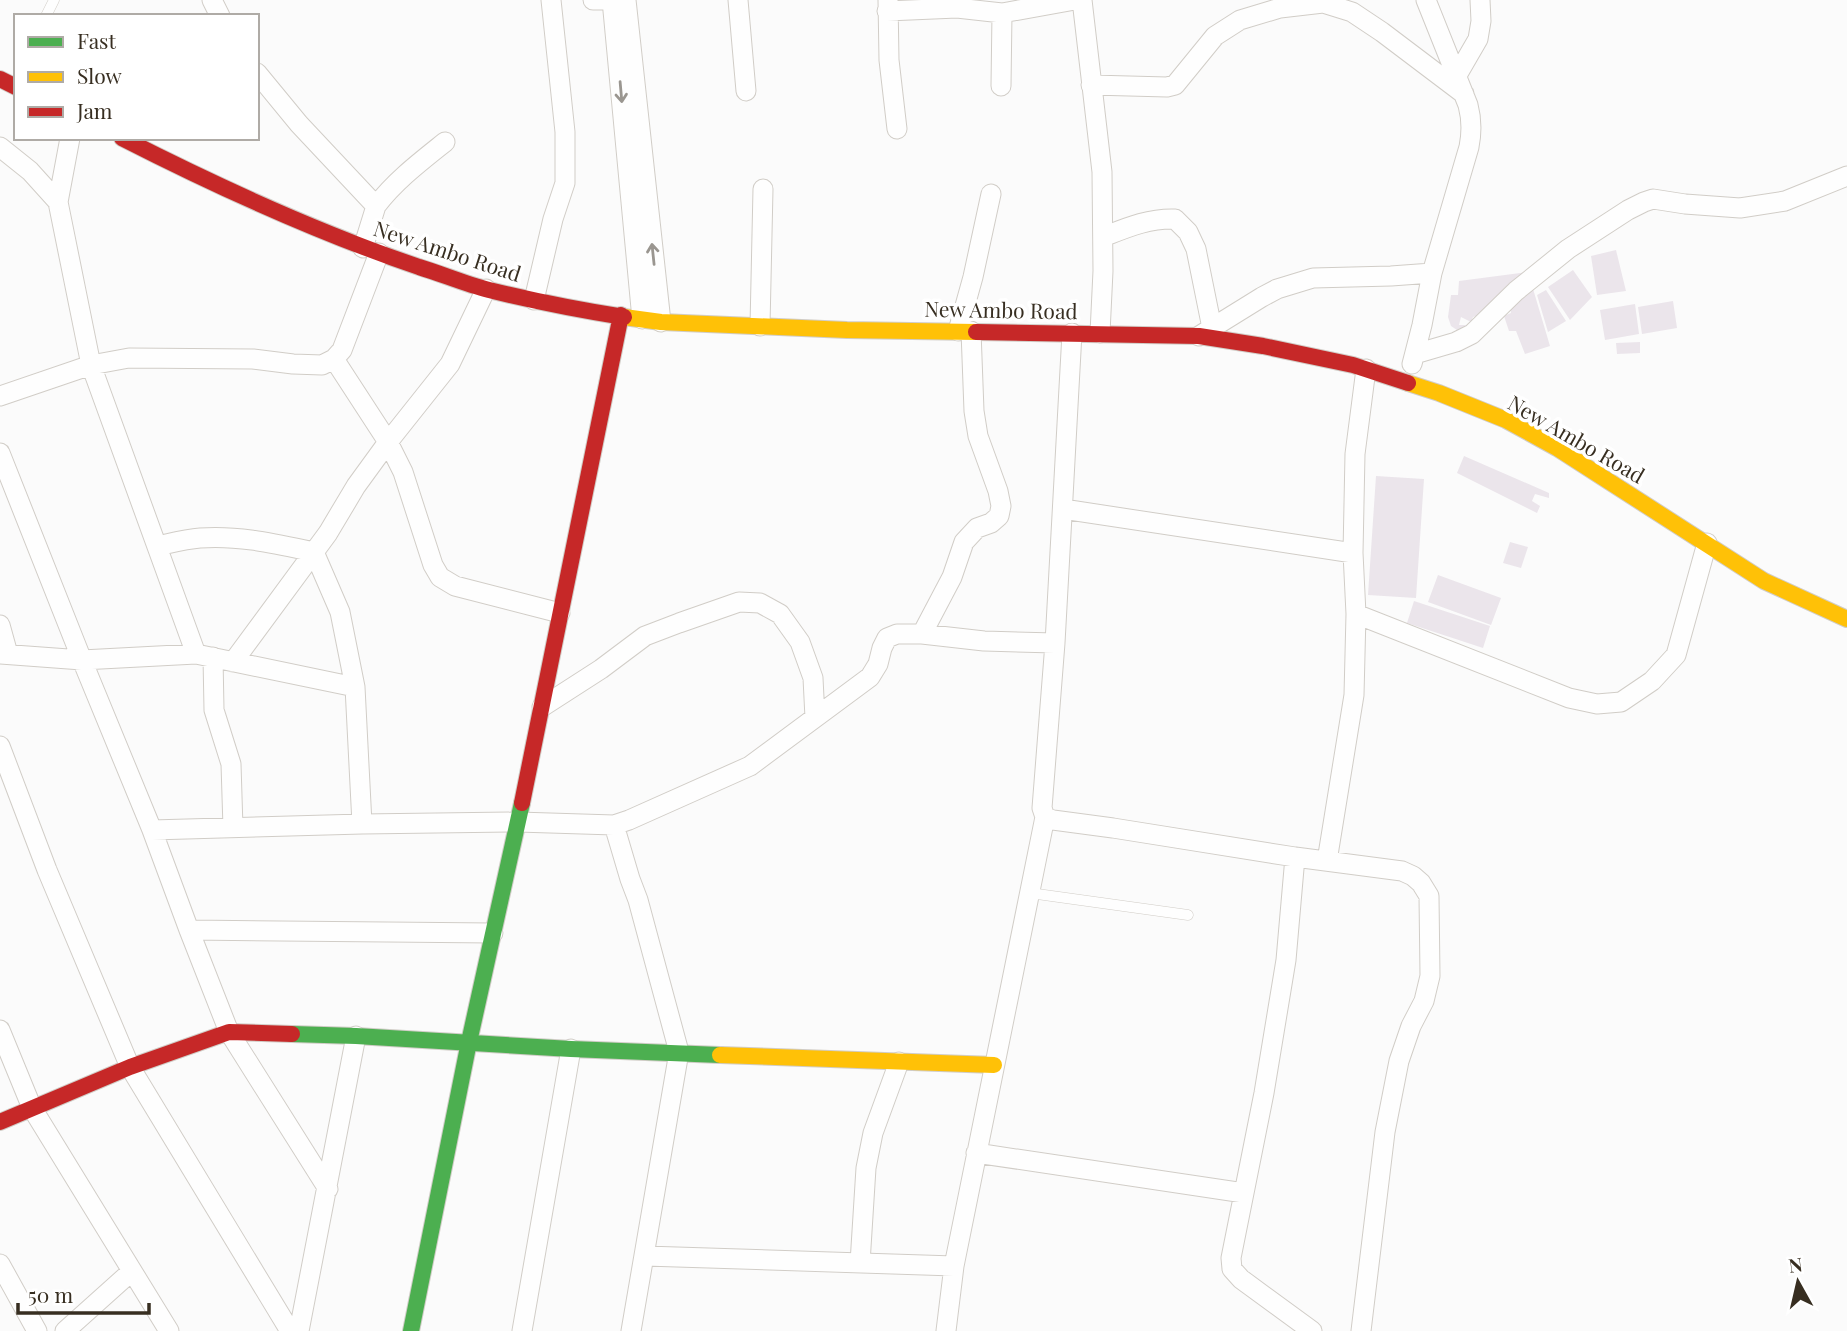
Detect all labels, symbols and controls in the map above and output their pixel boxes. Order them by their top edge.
legend [14,14,259,140]
text: Fast [77,26,116,54]
text: Slow [77,61,122,89]
one-way arrow [614,81,627,103]
text: Jam [76,96,113,124]
street label: New Ambo Road [370,213,525,287]
one-way arrow [647,243,660,266]
street label: New Ambo Road [924,294,1078,324]
street label: New Ambo Road [1504,388,1650,489]
north arrow [1763,1247,1833,1317]
text: N [1787,1250,1804,1278]
scale bar [18,1272,149,1316]
text: 50 m [28,1280,74,1308]

